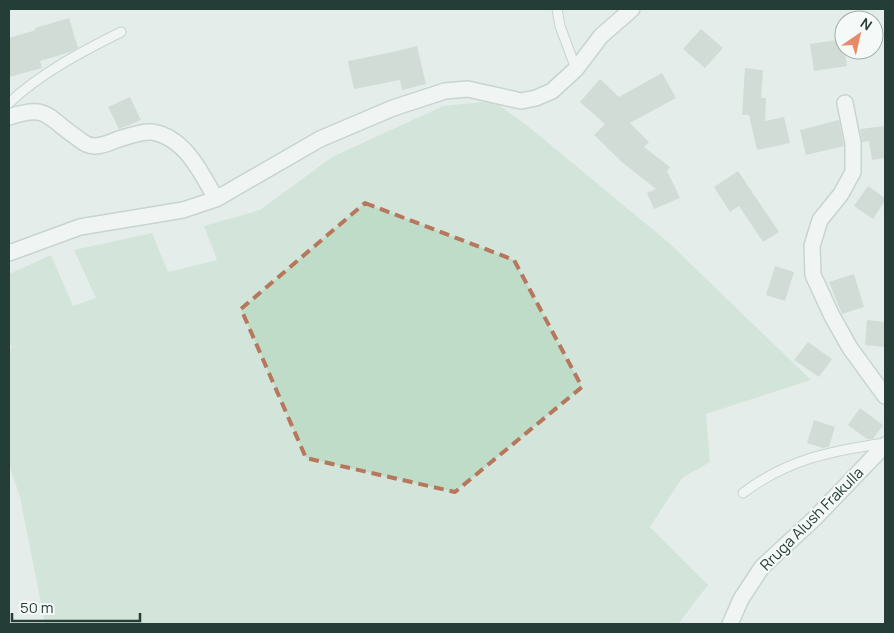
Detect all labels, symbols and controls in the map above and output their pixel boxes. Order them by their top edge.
north arrow [834,10,884,60]
text: N [857,13,876,34]
street label: Rruga Alush Frakulla [755,462,868,575]
scale bar [12,590,140,622]
text: 50 m [20,597,54,618]

